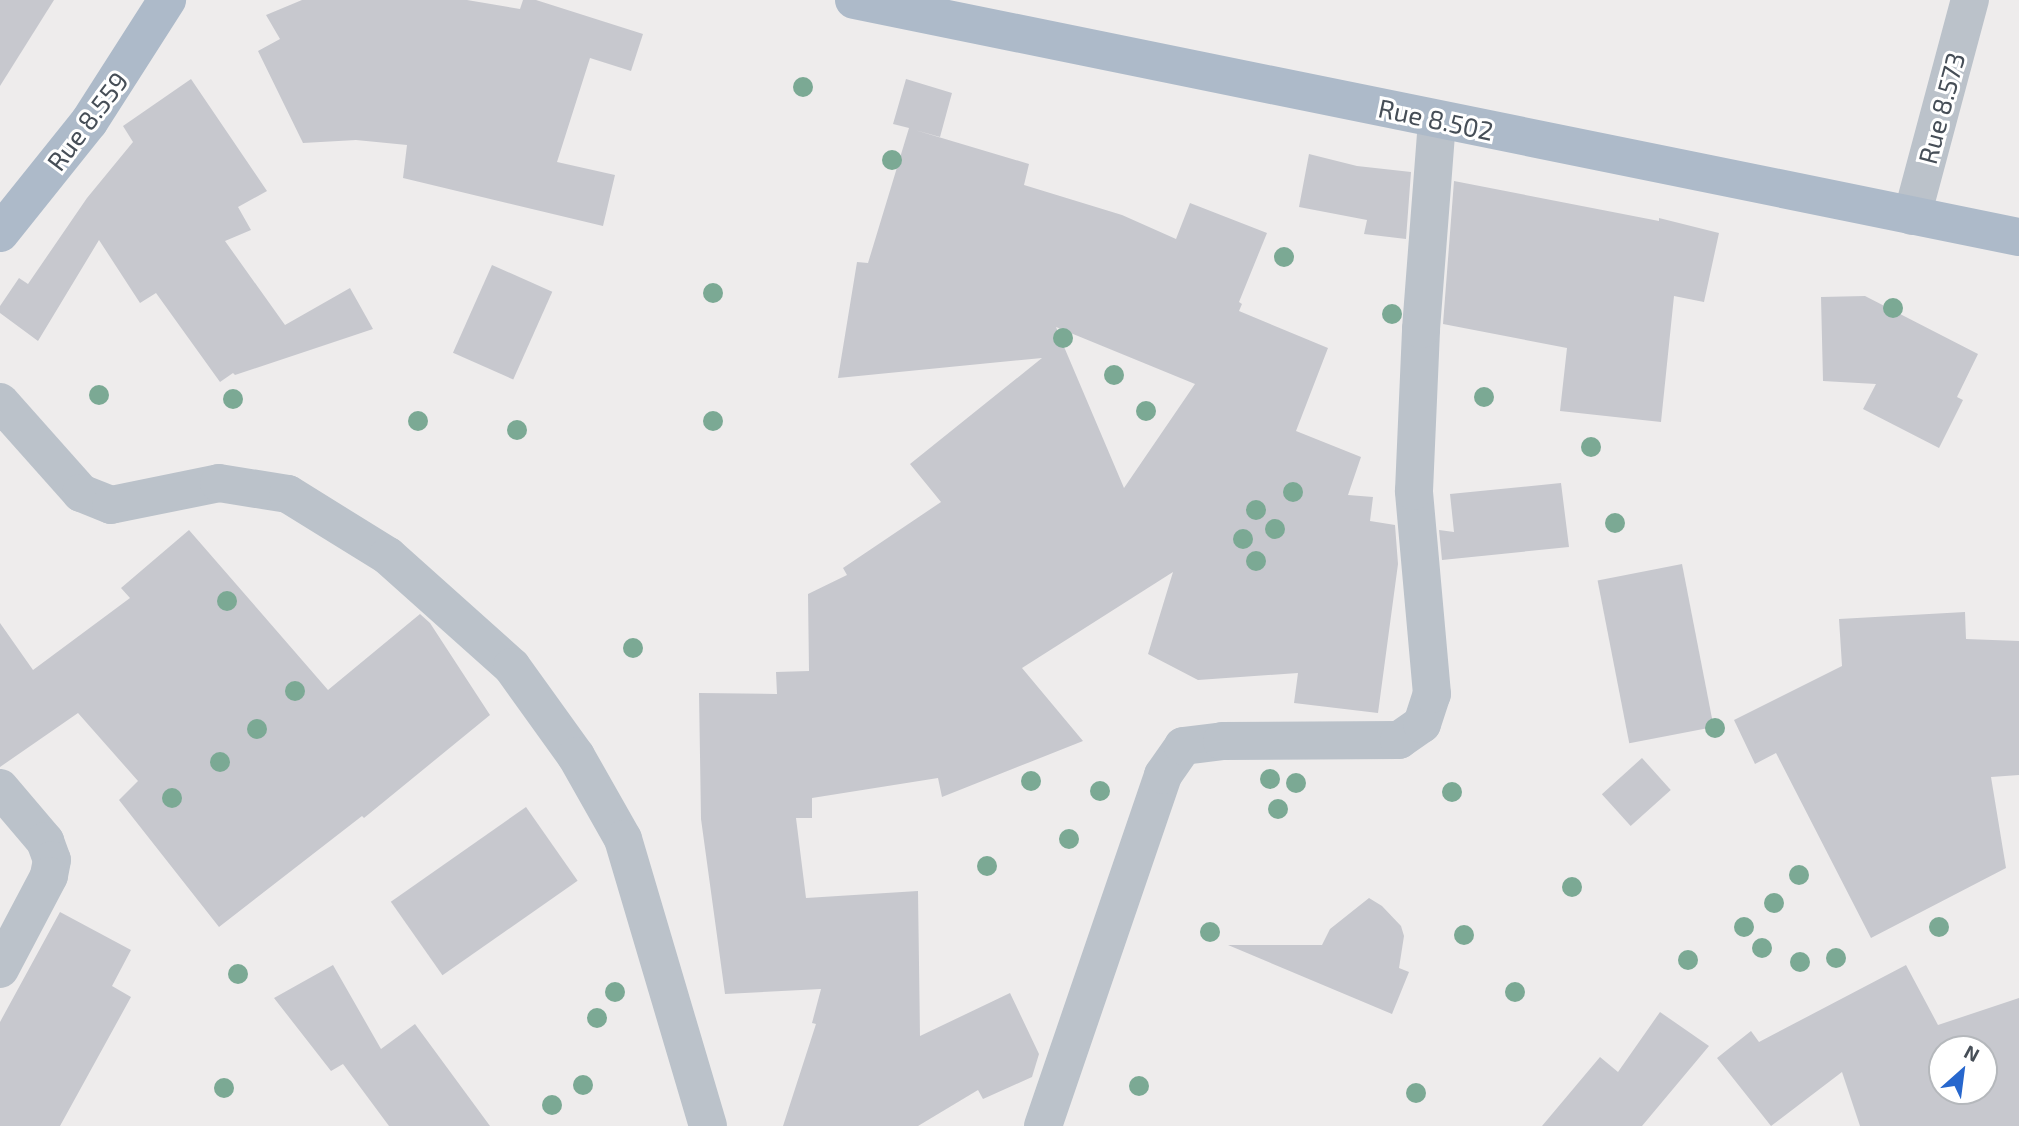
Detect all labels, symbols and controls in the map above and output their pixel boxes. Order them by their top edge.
street label: Rue 8.573 [1911,49,1971,167]
street label: Rue 8.559 [40,66,134,176]
street label: Rue 8.502 [1376,92,1496,146]
north arrow [1928,1035,1998,1105]
text: N [1961,1039,1984,1066]

